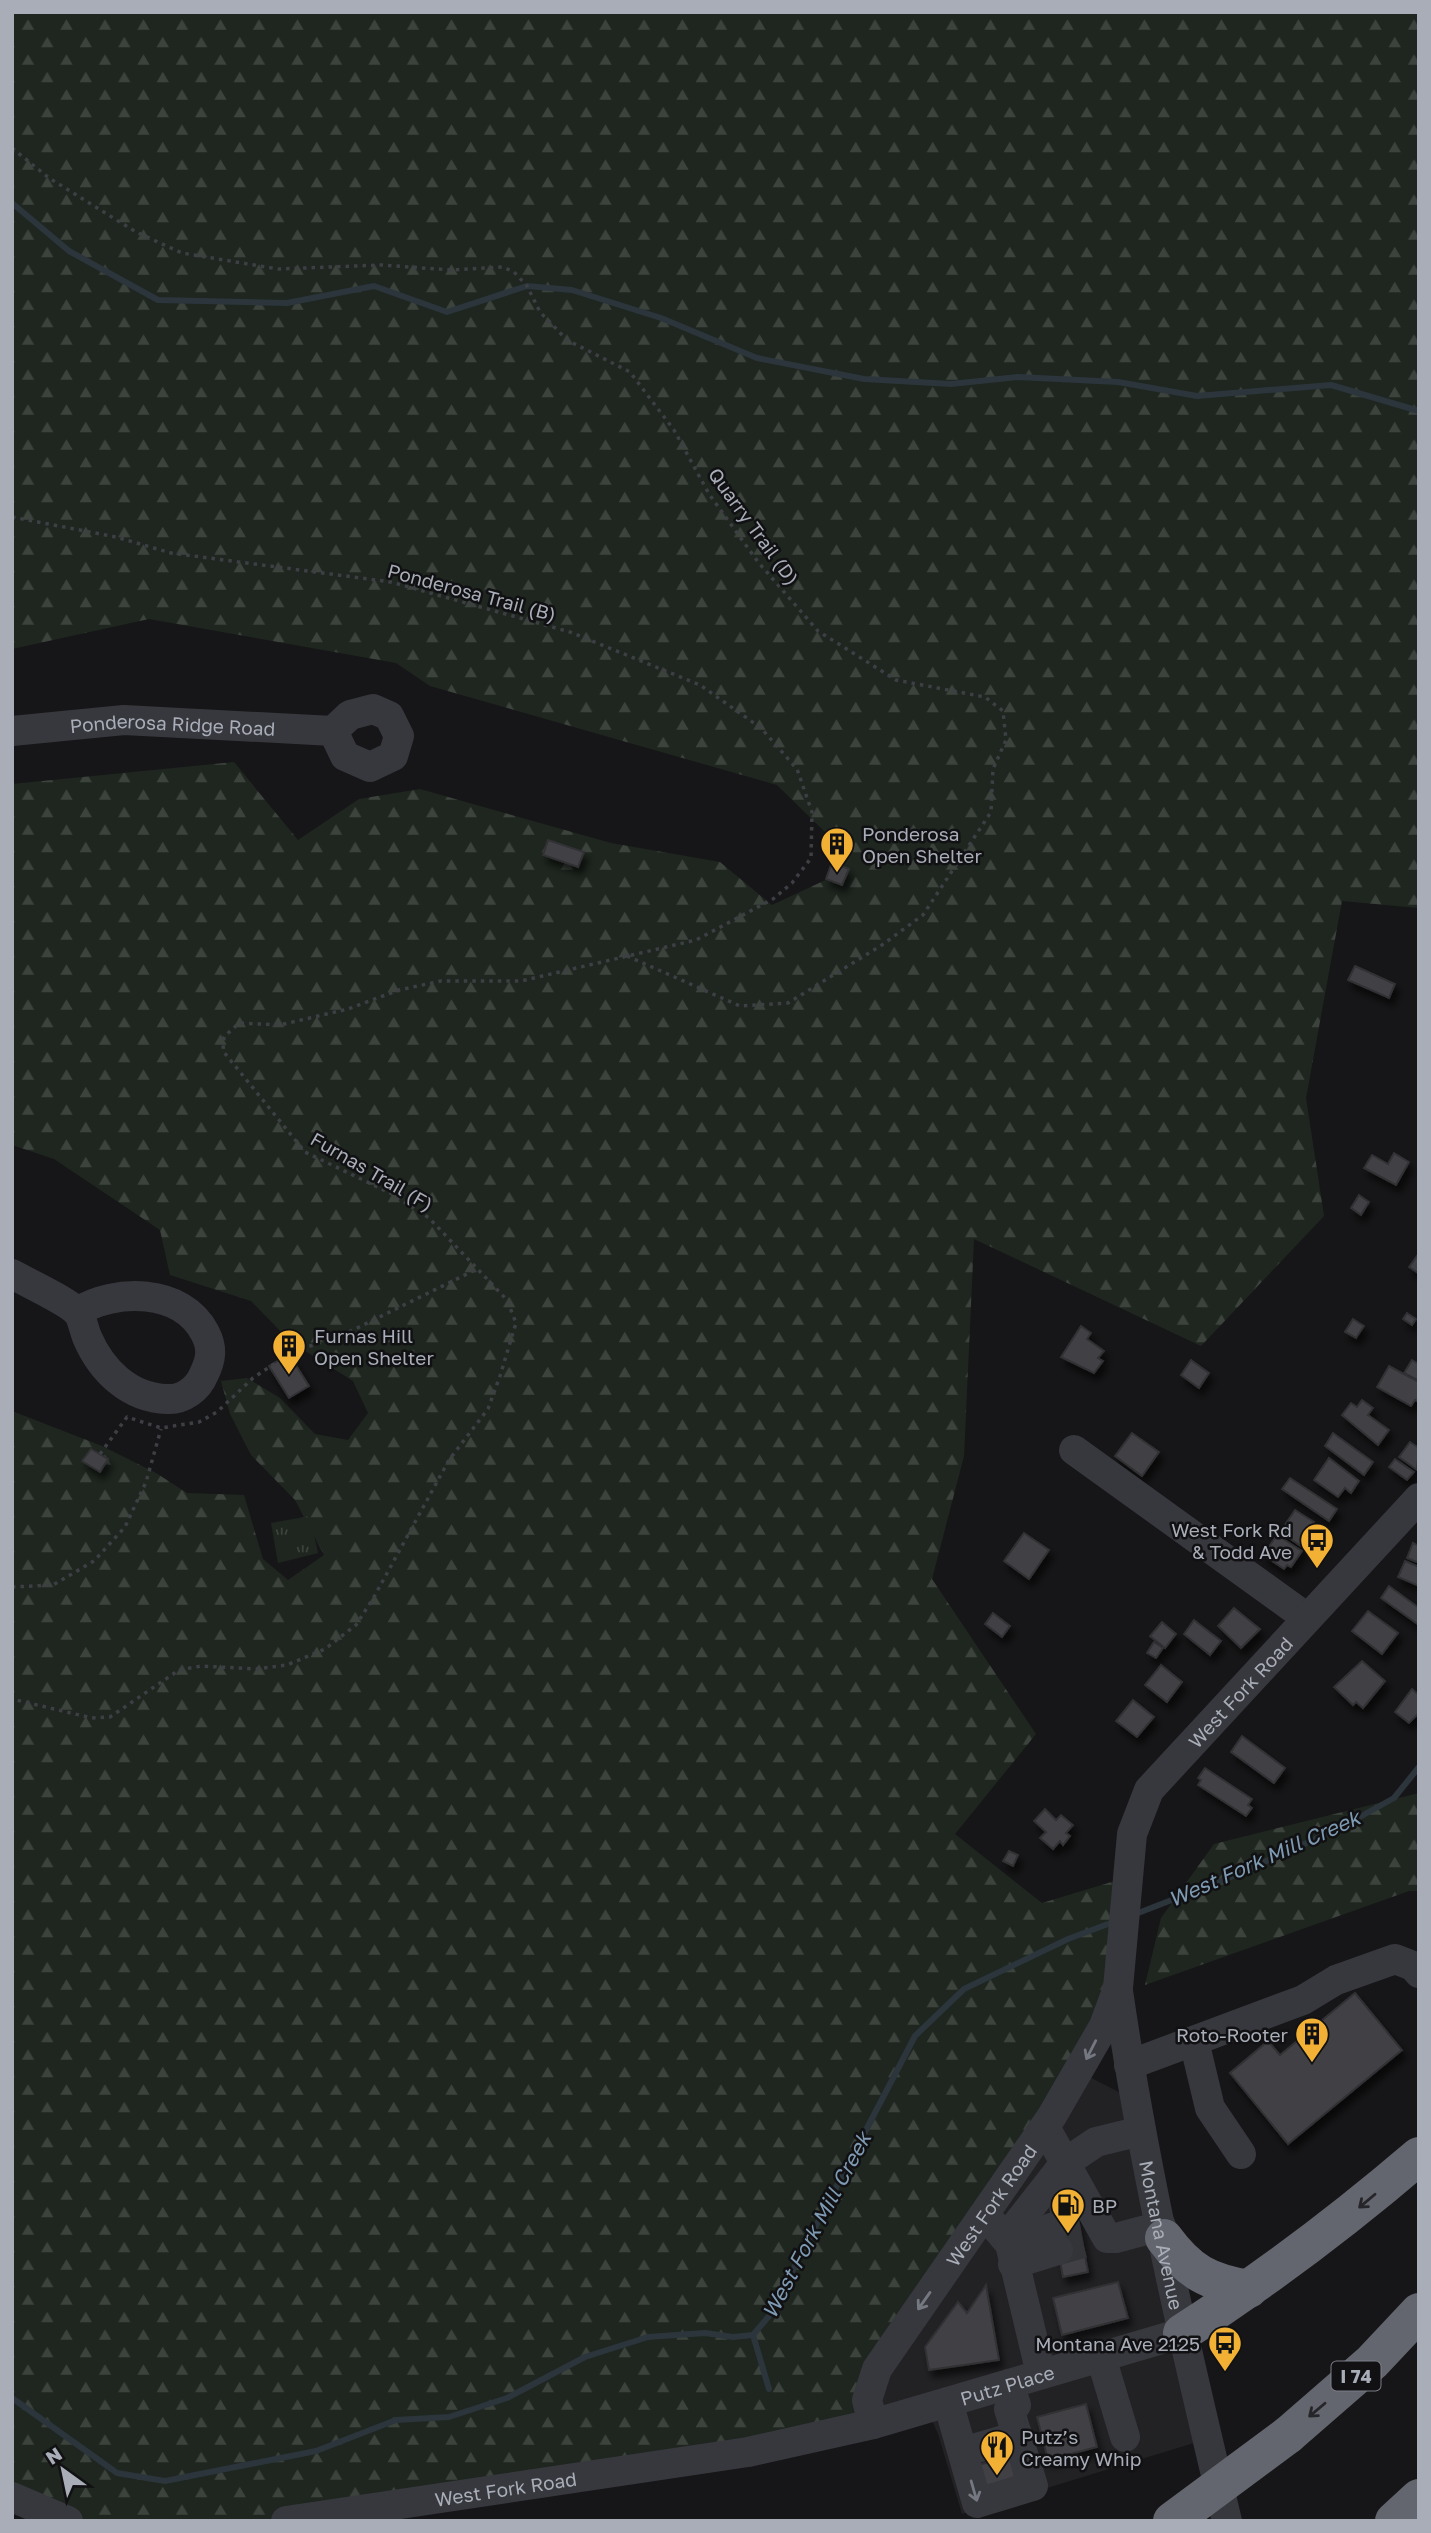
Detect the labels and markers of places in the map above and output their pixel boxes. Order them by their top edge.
place label: Ponderosa Open Shelter [862,822,982,867]
building icon: Ponderosa Open Shelter [818,825,856,874]
place label: Furnas Hill Open Shelter [314,1324,434,1369]
building icon: Furnas Hill Open Shelter [270,1327,308,1376]
place label: West Fork Rd & Todd Ave [1171,1518,1292,1563]
bus stop icon: West Fork Rd & Todd Ave [1298,1521,1336,1570]
building icon: Roto-Rooter [1293,2015,1331,2064]
place label: Roto-Rooter [1176,2023,1289,2046]
fuel station icon: BP [1049,2186,1087,2235]
place label: BP [1092,2194,1117,2217]
bus stop icon: Montana Ave 2125 [1206,2324,1244,2373]
place label: Montana Ave 2125 [1035,2332,1200,2355]
place label: Putz’s Creamy Whip [1021,2425,1141,2470]
restaurant icon: Putz’s Creamy Whip [978,2428,1016,2477]

